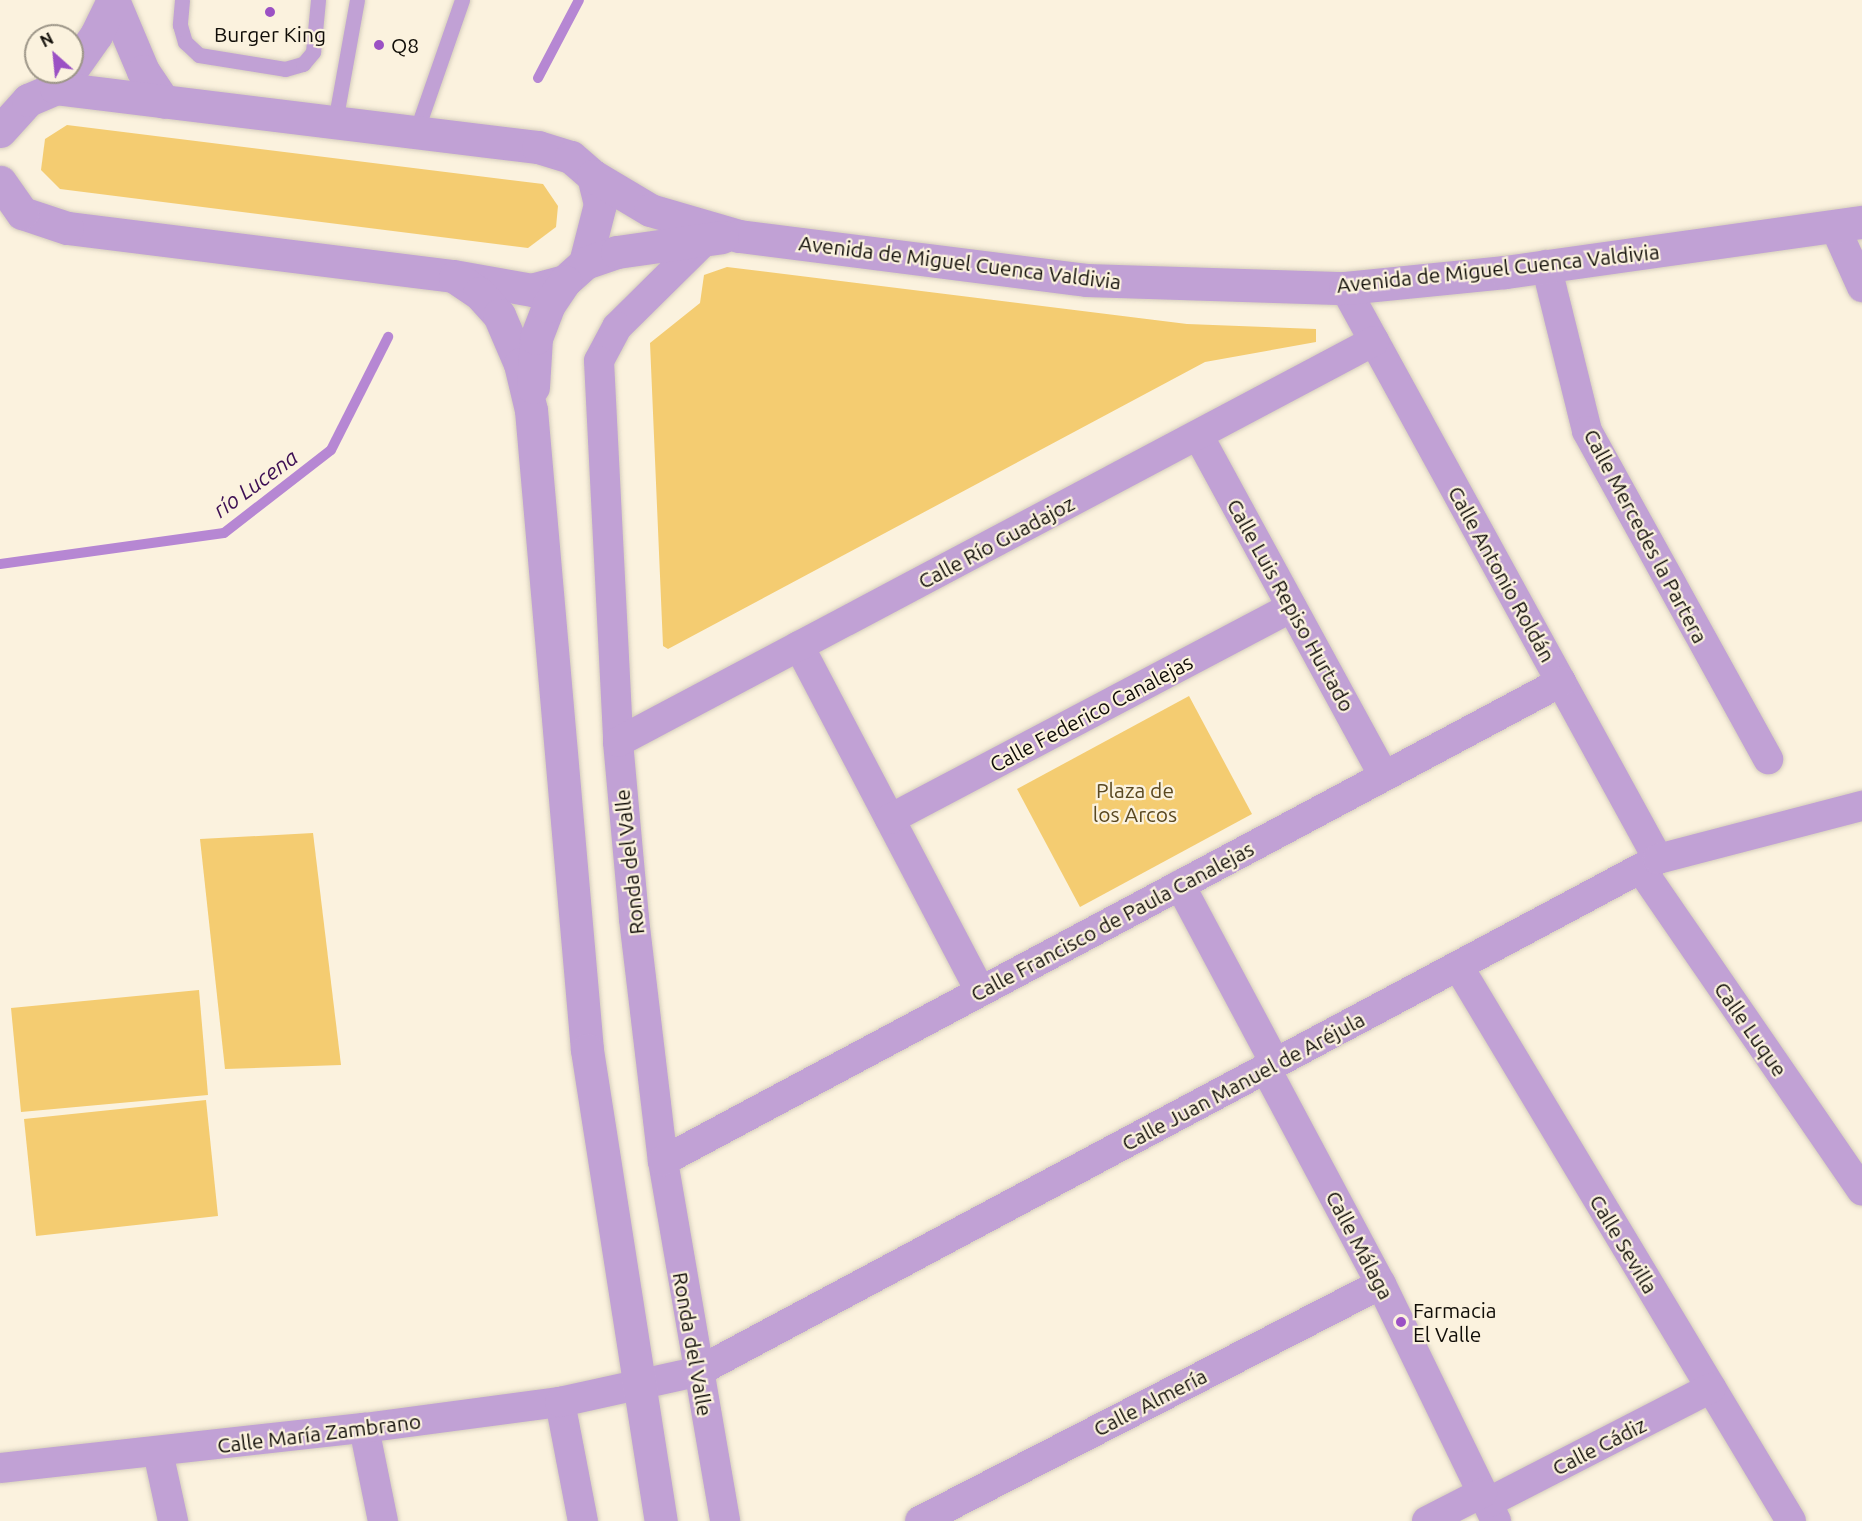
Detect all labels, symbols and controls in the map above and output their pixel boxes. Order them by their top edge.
marker: Burger King [263,5,277,19]
place label: Burger King [214,21,326,47]
north arrow [24,24,84,84]
text: N [37,29,56,50]
place label: Q8 [391,32,419,58]
marker: Q8 [372,38,386,52]
street label: Avenida de Miguel Cuenca Valdivia [797,230,1123,294]
street label: Avenida de Miguel Cuenca Valdivia [1335,239,1661,297]
street label: Calle Mercedes la Partera [1579,425,1713,647]
water label: río Lucena [207,443,303,523]
street label: Calle Antonio Roldán [1443,482,1561,666]
street label: Calle Río Guadajoz [914,490,1078,594]
street label: Calle Luis Repiso Hurtado [1222,494,1360,716]
street label: Calle Federico Canalejas [985,649,1197,777]
park label: Plaza de los Arcos [1093,777,1177,827]
street label: Ronda del Valle [609,788,649,936]
street label: Calle Francisco de Paula Canalejas [966,835,1258,1007]
street label: Calle Luque [1709,977,1793,1081]
street label: Calle Juan Manuel de Aréjula [1117,1006,1369,1156]
street label: Calle Málaga [1321,1186,1399,1304]
street label: Calle Sevilla [1585,1190,1663,1298]
street label: Ronda del Valle [668,1270,718,1418]
place label: Farmacia El Valle [1413,1297,1497,1347]
marker: Farmacia El Valle [1394,1315,1408,1329]
street label: Calle Almería [1089,1363,1211,1441]
street label: Calle María Zambrano [216,1408,422,1458]
street label: Calle Cádiz [1548,1412,1650,1480]

